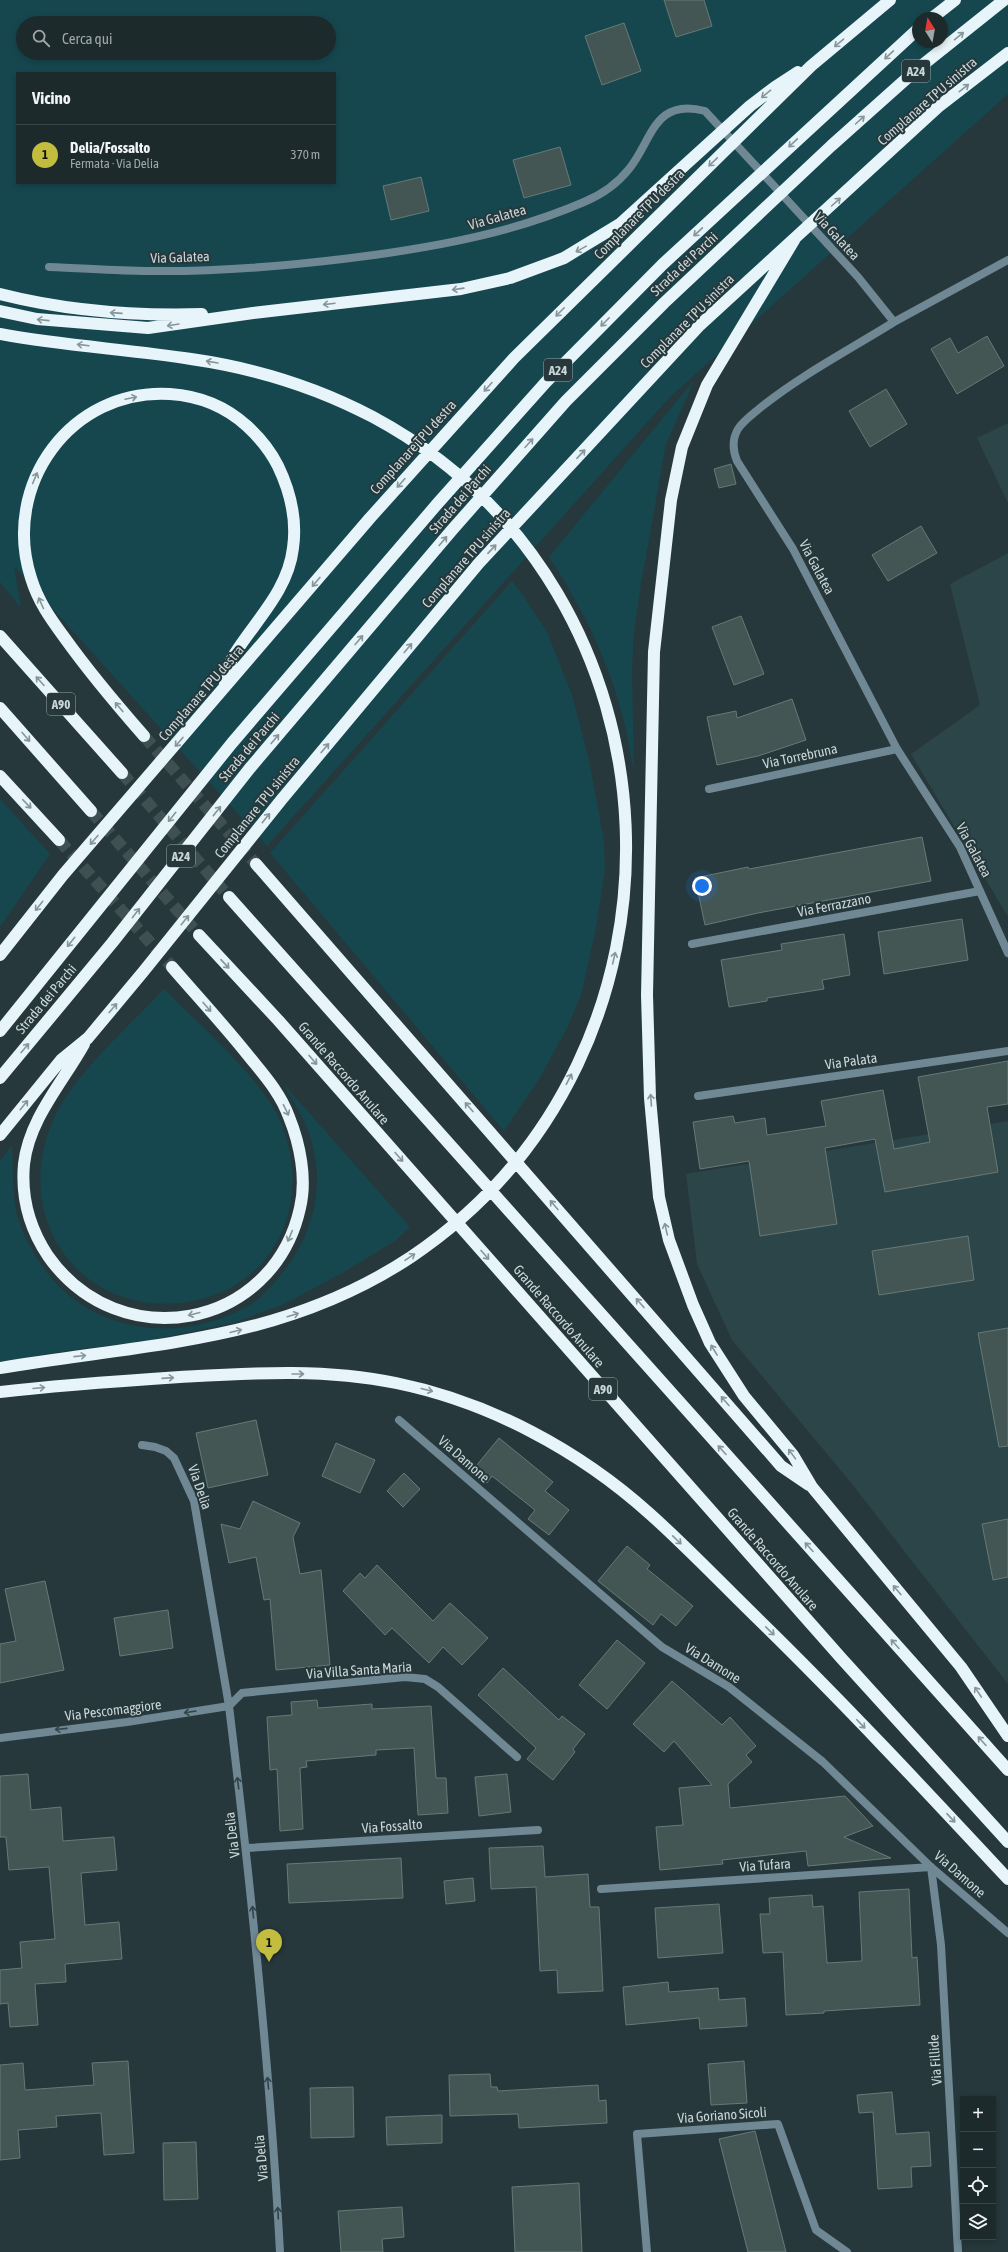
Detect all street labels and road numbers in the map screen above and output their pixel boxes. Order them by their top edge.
street label: Complanare TPU sinistra [874,54,980,148]
road number: A24 [902,60,930,82]
street label: Complanare TPU destra [591,166,687,262]
street label: Via Galatea [466,201,528,233]
street label: Via Galatea [811,209,863,263]
street label: Strada dei Parchi [647,229,721,299]
street label: Via Galatea [150,248,210,266]
street label: Complanare TPU sinistra [637,271,737,371]
road number: A24 [544,359,572,381]
street label: Complanare TPU destra [367,397,459,497]
street label: Strada dei Parchi [426,461,494,537]
street label: Complanare TPU sinistra [419,505,513,611]
street label: Via Galatea [796,537,838,597]
street label: Complanare TPU destra [155,642,247,744]
road number: A90 [47,693,75,715]
street label: Strada dei Parchi [215,709,283,785]
street label: Via Torrebruna [761,740,839,772]
street label: Complanare TPU sinistra [211,753,303,861]
street label: Via Galatea [953,820,995,880]
road number: A24 [167,845,195,867]
street label: Via Ferrazzano [796,890,872,920]
street label: Strada dei Parchi [12,961,80,1037]
street label: Grande Raccordo Anulare [295,1019,393,1127]
street label: Via Palata [824,1049,878,1073]
street label: Grande Raccordo Anulare [510,1262,608,1370]
road number: A90 [589,1378,617,1400]
street label: Via Damone [435,1432,493,1486]
street label: Via Delia [185,1463,215,1511]
street label: Grande Raccordo Anulare [724,1505,822,1613]
street label: Via Damone [682,1640,744,1686]
street label: Via Villa Santa Maria [306,1658,412,1682]
street label: Via Pescomaggiore [64,1696,162,1724]
street label: Via Delia [221,1811,243,1859]
street label: Via Fossalto [361,1816,423,1836]
street label: Via Damone [931,1847,989,1901]
street label: Via Tufara [739,1855,791,1875]
street label: Via Fillide [925,2034,945,2086]
street label: Via Goriano Sicoli [677,2104,767,2126]
street label: Via Delia [251,2134,271,2182]

